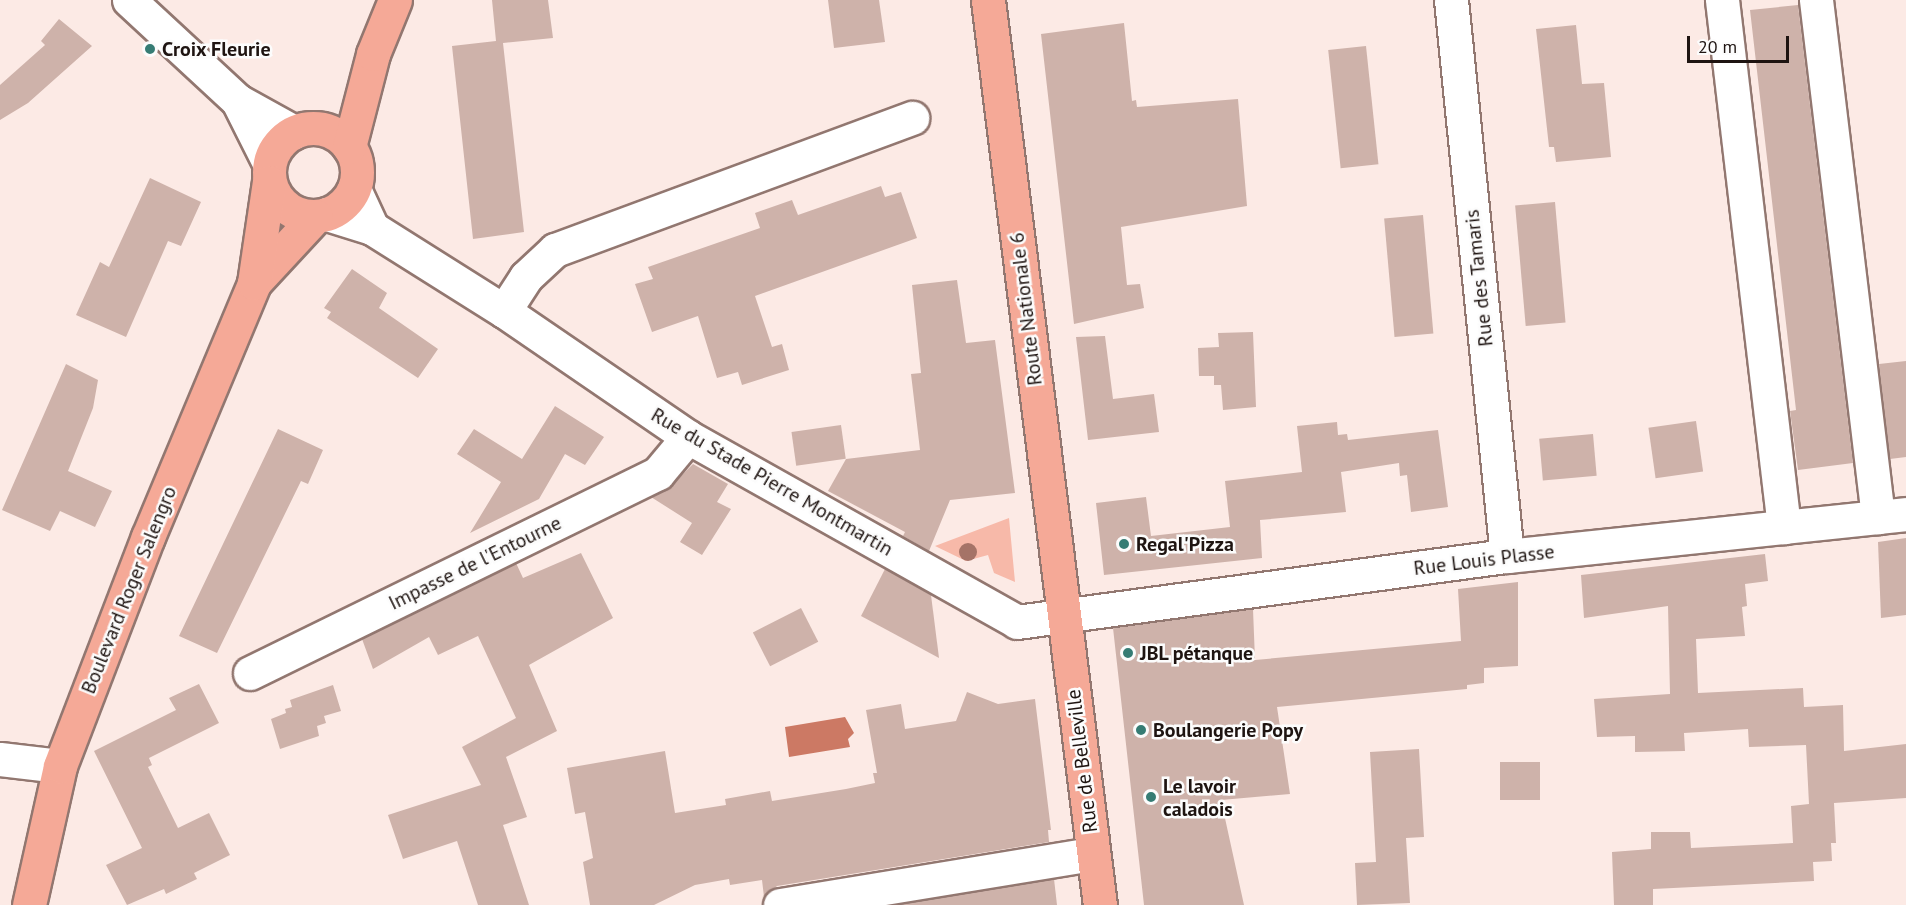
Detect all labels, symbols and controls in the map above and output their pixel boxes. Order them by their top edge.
scale bar [1690,24,1792,62]
text: 20 m [1698,35,1737,58]
place label: Croix Fleurie [162,37,271,61]
marker: Croix Fleurie [143,42,157,56]
street label: Rue des Tamaris [1460,208,1498,348]
street label: Route Nationale 6 [1005,231,1047,387]
street label: Rue du Stade Pierre Montmartin [647,403,897,561]
street label: Boulevard Roger Salengro [76,483,182,697]
street label: Impasse de l'Entourne [385,511,565,615]
place label: Regal'Pizza [1136,532,1234,556]
marker: Regal'Pizza [1117,537,1131,551]
street label: Rue Louis Plasse [1412,539,1556,581]
place label: JBL pétanque [1140,641,1254,665]
marker: JBL pétanque [1121,646,1135,660]
street label: Rue de Belleville [1061,688,1103,834]
place label: Boulangerie Popy [1153,718,1303,742]
marker: Boulangerie Popy [1134,723,1148,737]
place label: Le lavoir caladois [1163,774,1236,821]
marker: Le lavoir caladois [1144,790,1158,804]

